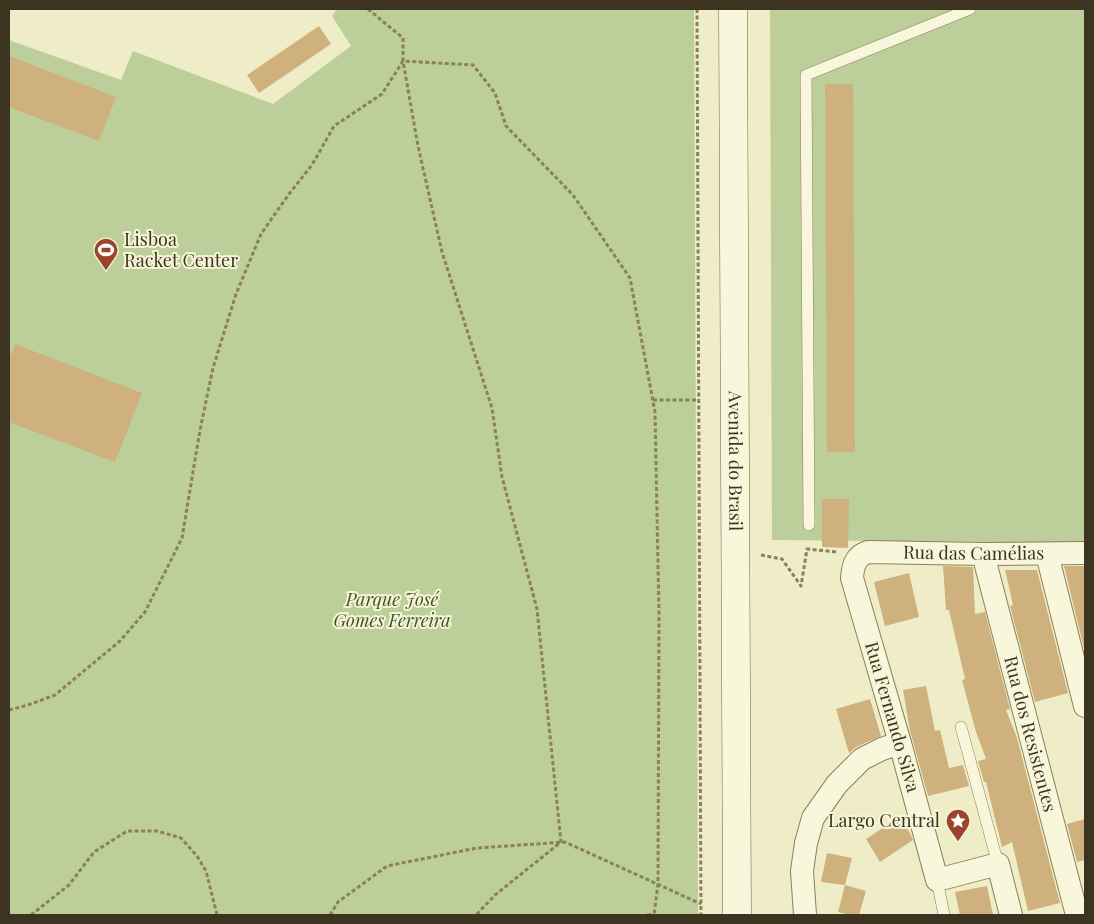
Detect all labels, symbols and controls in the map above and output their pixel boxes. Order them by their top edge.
place label: Lisboa Racket Center [124,227,238,272]
sports icon: Lisboa Racket Center [93,237,119,271]
street label: Avenida do Brasil [724,390,748,531]
street label: Rua das Camélias [903,540,1044,565]
park label: Parque José Gomes Ferreira [333,587,451,632]
street label: Rua Fernando Silva [860,639,926,795]
street label: Rua dos Resistentes [999,653,1063,814]
place label: Largo Central [828,808,940,832]
place icon: Largo Central [945,808,971,842]

